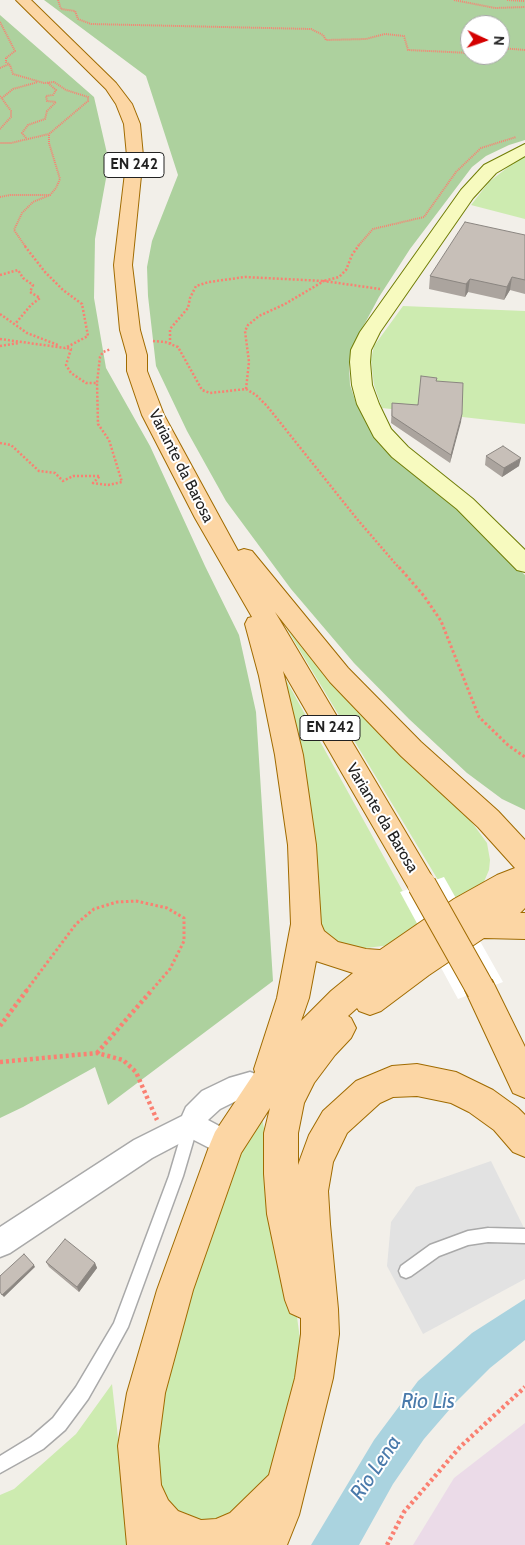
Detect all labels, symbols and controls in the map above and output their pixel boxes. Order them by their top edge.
north arrow [460,15,510,65]
text: N [490,35,508,46]
road number: EN 242 [104,152,164,178]
street label: Variante da Barosa [144,406,218,526]
road number: EN 242 [300,716,360,740]
street label: Variante da Barosa [342,760,422,876]
water label: Rio Lis [401,1389,455,1415]
water label: Rio Lena [345,1431,407,1505]

